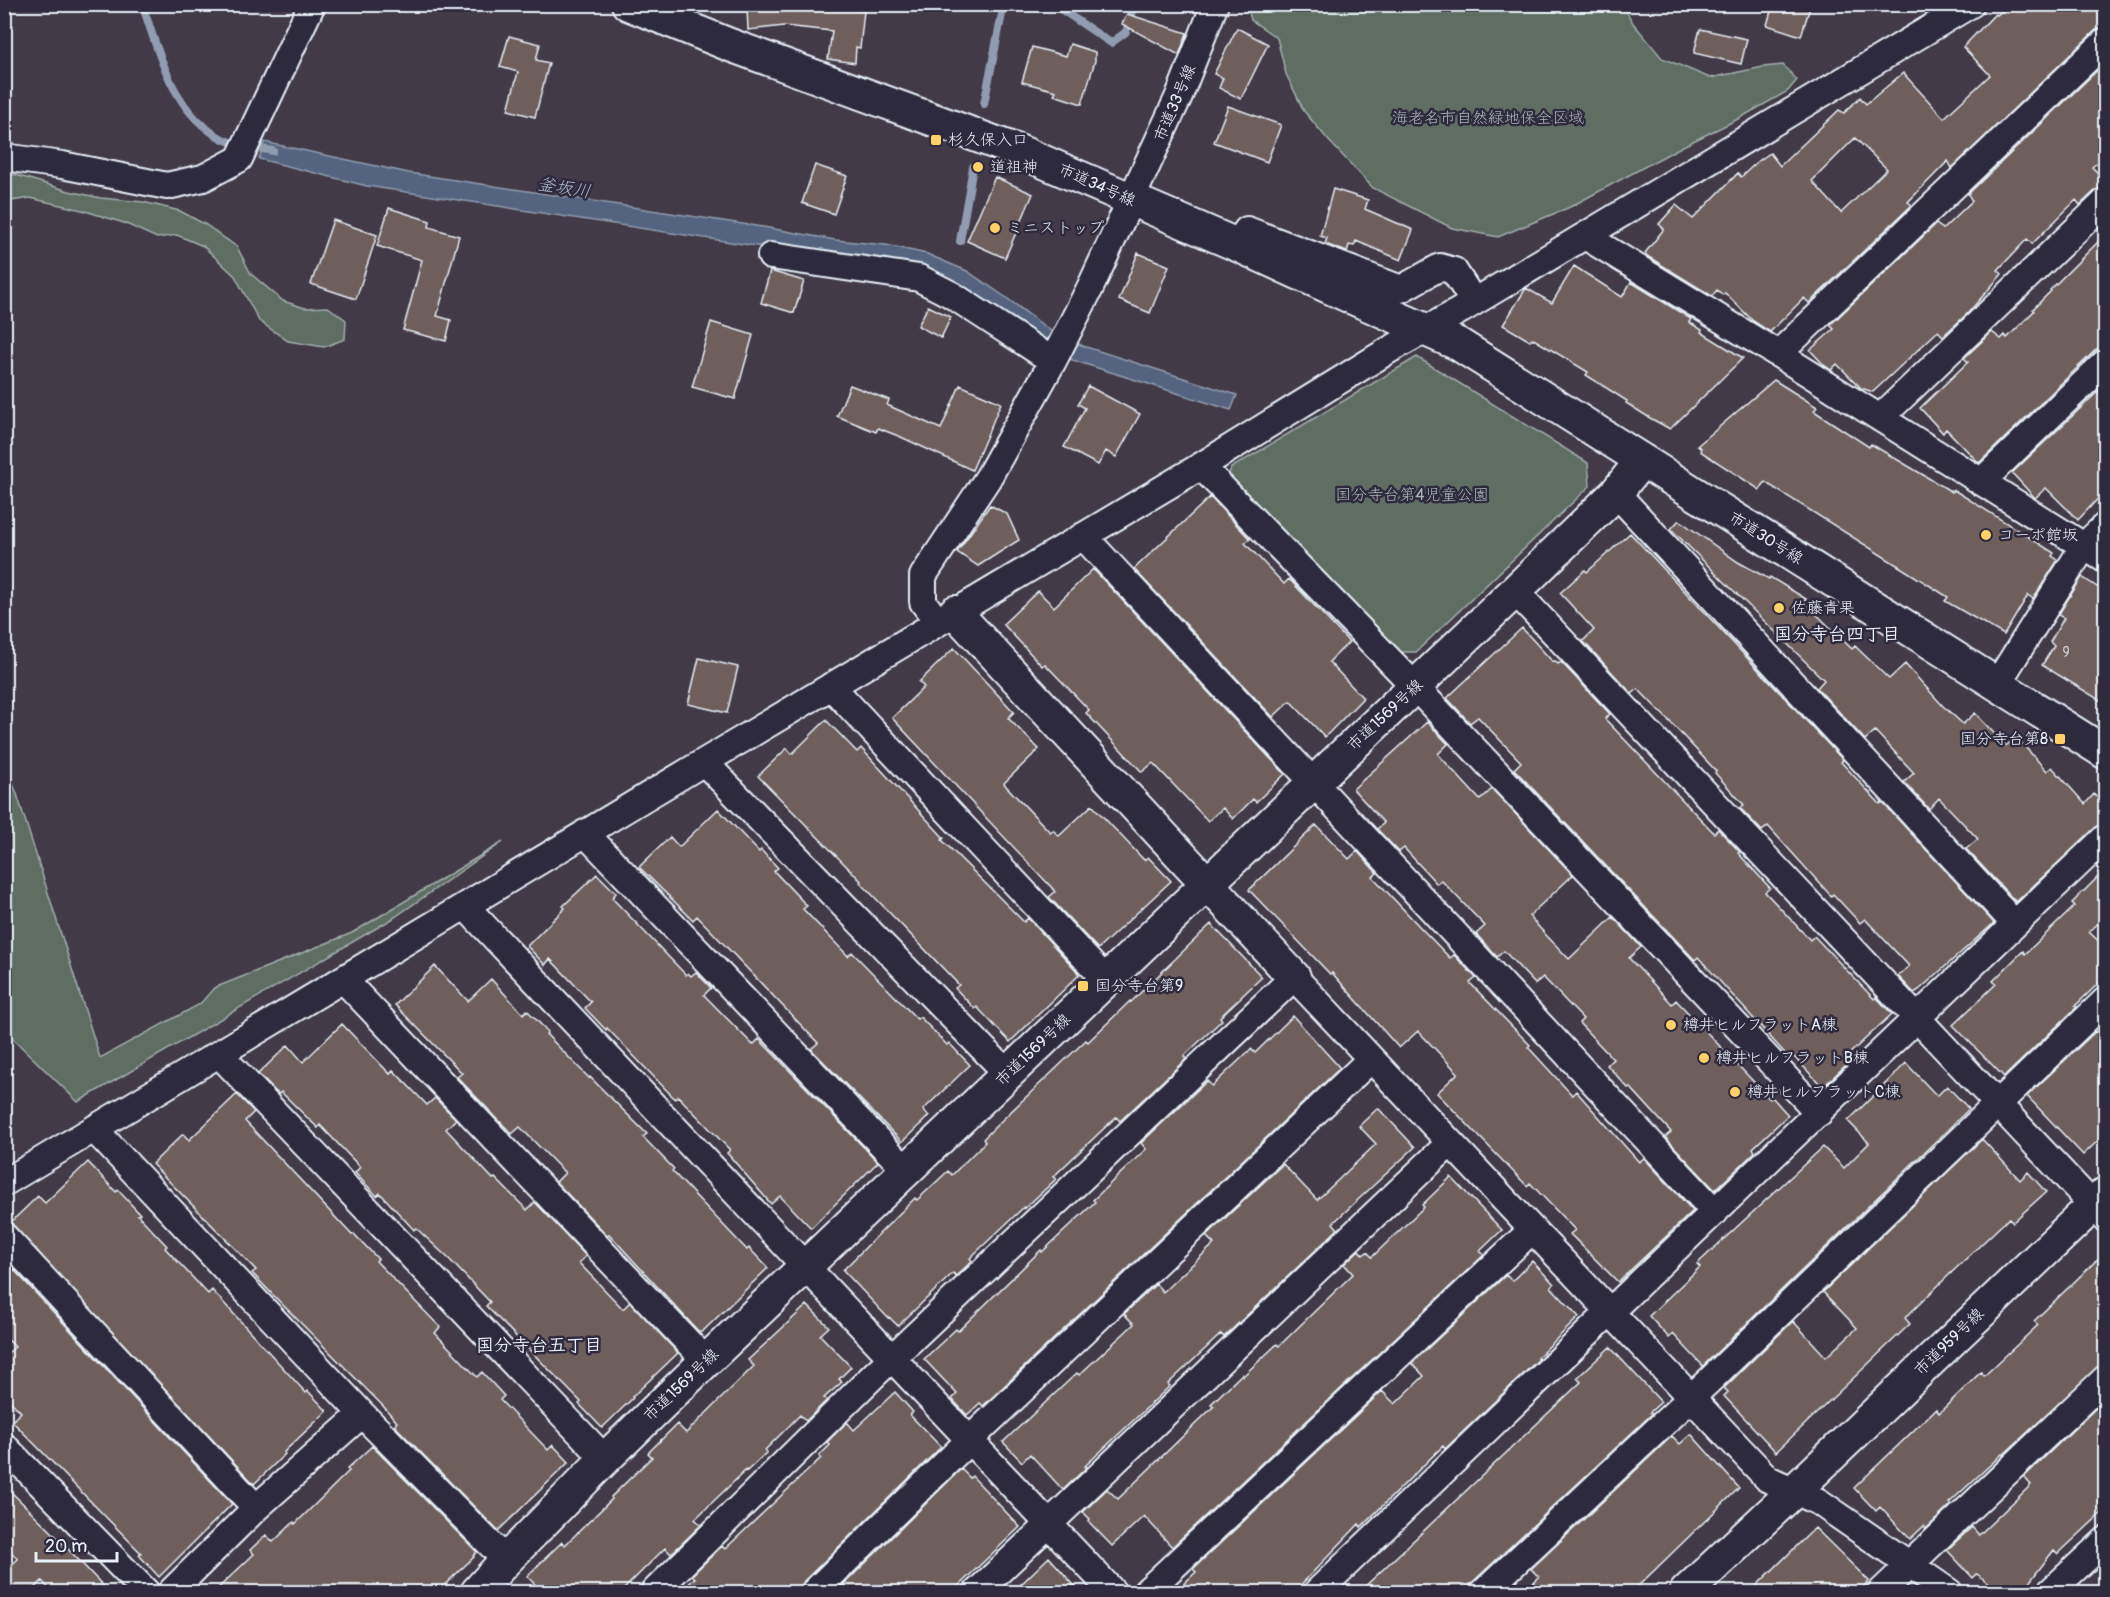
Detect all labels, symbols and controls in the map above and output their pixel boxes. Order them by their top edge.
street label: 市道33号線 [1150,61,1200,145]
park label: 海老名市自然緑地保全区域 [1392,108,1584,128]
place label: 杉久保入口 [948,130,1028,150]
marker: 杉久保入口 [929,133,943,147]
place label: 道祖神 [990,157,1038,177]
street label: 市道34号線 [1055,159,1139,211]
marker: 道祖神 [971,160,985,174]
water label: 釜坂川 [536,172,592,204]
place label: ミニストップ [1007,218,1105,238]
marker: ミニストップ [988,221,1002,235]
park label: 国分寺台第4児童公園 [1335,485,1489,505]
street label: 市道30号線 [1725,507,1807,569]
place label: コーポ館坂 [1998,525,2078,545]
marker: コーポ館坂 [1979,528,1993,542]
place label: 佐藤青果 [1791,598,1855,618]
marker: 佐藤青果 [1772,601,1786,615]
district label: 国分寺台四丁目 [1774,623,1900,646]
house number: 9 [2062,644,2070,661]
street label: 市道1569号線 [1343,675,1427,755]
place label: 国分寺台第8 [1960,729,2048,749]
marker: 国分寺台第8 [2053,732,2067,746]
place label: 国分寺台第9 [1095,976,1183,996]
marker: 国分寺台第9 [1076,979,1090,993]
street label: 市道1569号線 [991,1009,1075,1091]
place label: 樽井ヒルフラットA棟 [1683,1015,1837,1035]
marker: 樽井ヒルフラットA棟 [1664,1018,1678,1032]
place label: 樽井ヒルフラットB棟 [1716,1048,1869,1068]
marker: 樽井ヒルフラットB棟 [1697,1051,1711,1065]
place label: 樽井ヒルフラットC棟 [1747,1082,1901,1102]
marker: 樽井ヒルフラットC棟 [1728,1085,1742,1099]
street label: 市道959号線 [1910,1304,1988,1380]
district label: 国分寺台五丁目 [476,1334,602,1357]
street label: 市道1569号線 [639,1344,723,1426]
scale bar [36,1525,117,1563]
text: 20 m [45,1535,87,1558]

